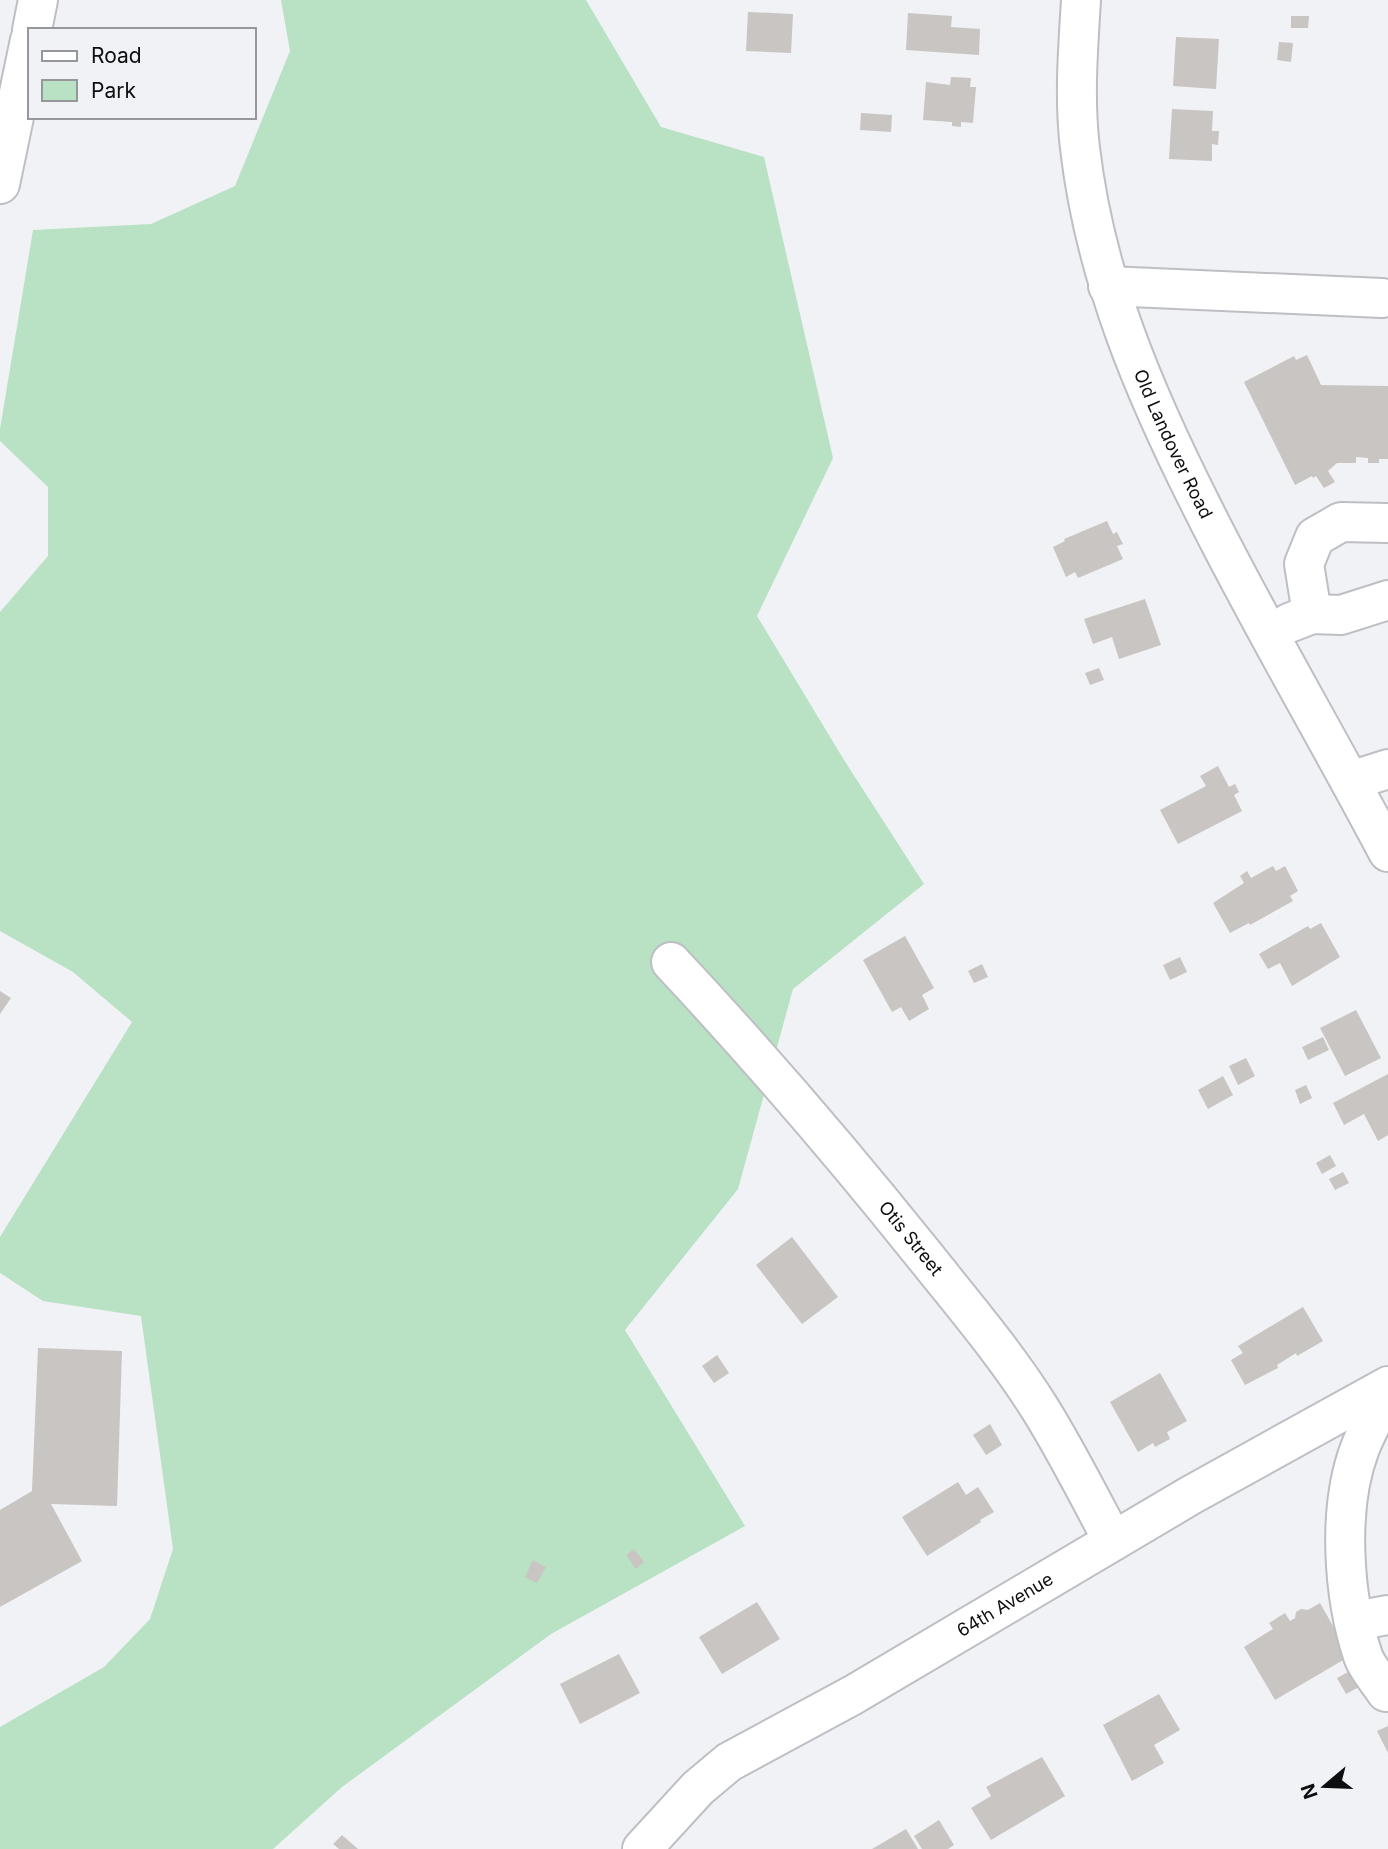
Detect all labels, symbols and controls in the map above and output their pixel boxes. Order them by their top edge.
legend [28,28,256,119]
text: Road [91,43,142,68]
text: Park [91,78,136,103]
street label: Old Landover Road [1130,366,1217,522]
street label: Otis Street [875,1197,947,1280]
street label: 64th Avenue [953,1568,1057,1641]
north arrow [1290,1751,1360,1821]
text: N [1296,1781,1323,1802]

